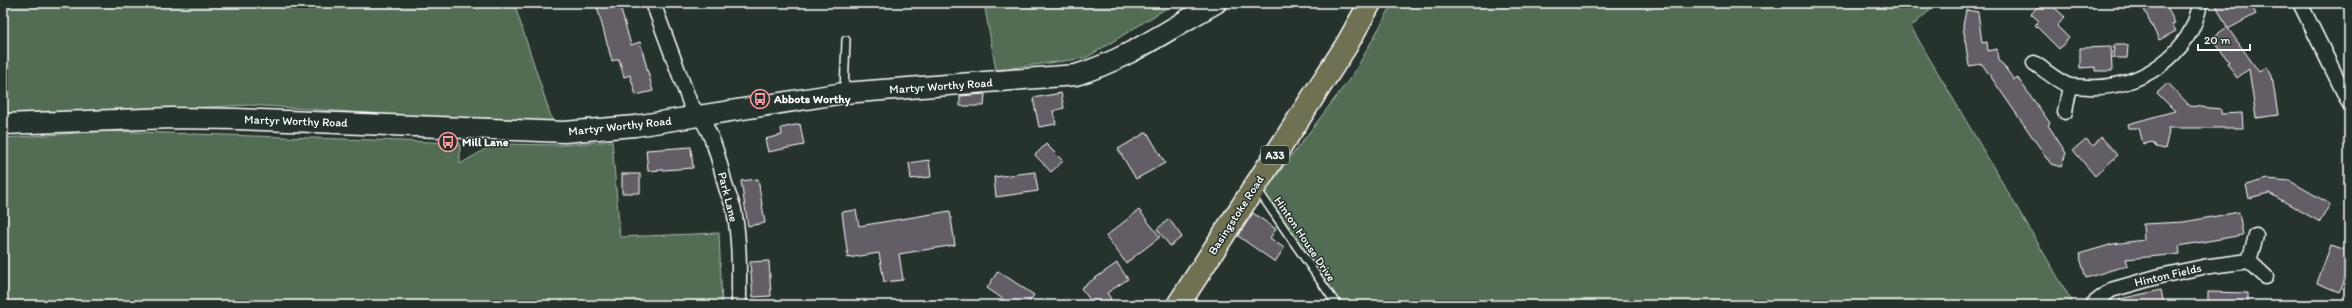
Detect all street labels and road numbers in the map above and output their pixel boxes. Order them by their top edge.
street label: Martyr Worthy Road [889,75,994,97]
street label: Martyr Worthy Road [244,112,349,130]
street label: Martyr Worthy Road [568,114,673,138]
road number: A33 [1261,146,1289,164]
street label: Park Lane [715,171,741,224]
street label: Basingstoke Road [1205,172,1267,257]
street label: Hinton House Drive [1271,194,1339,284]
street label: Hinton Fields [2133,260,2203,290]

